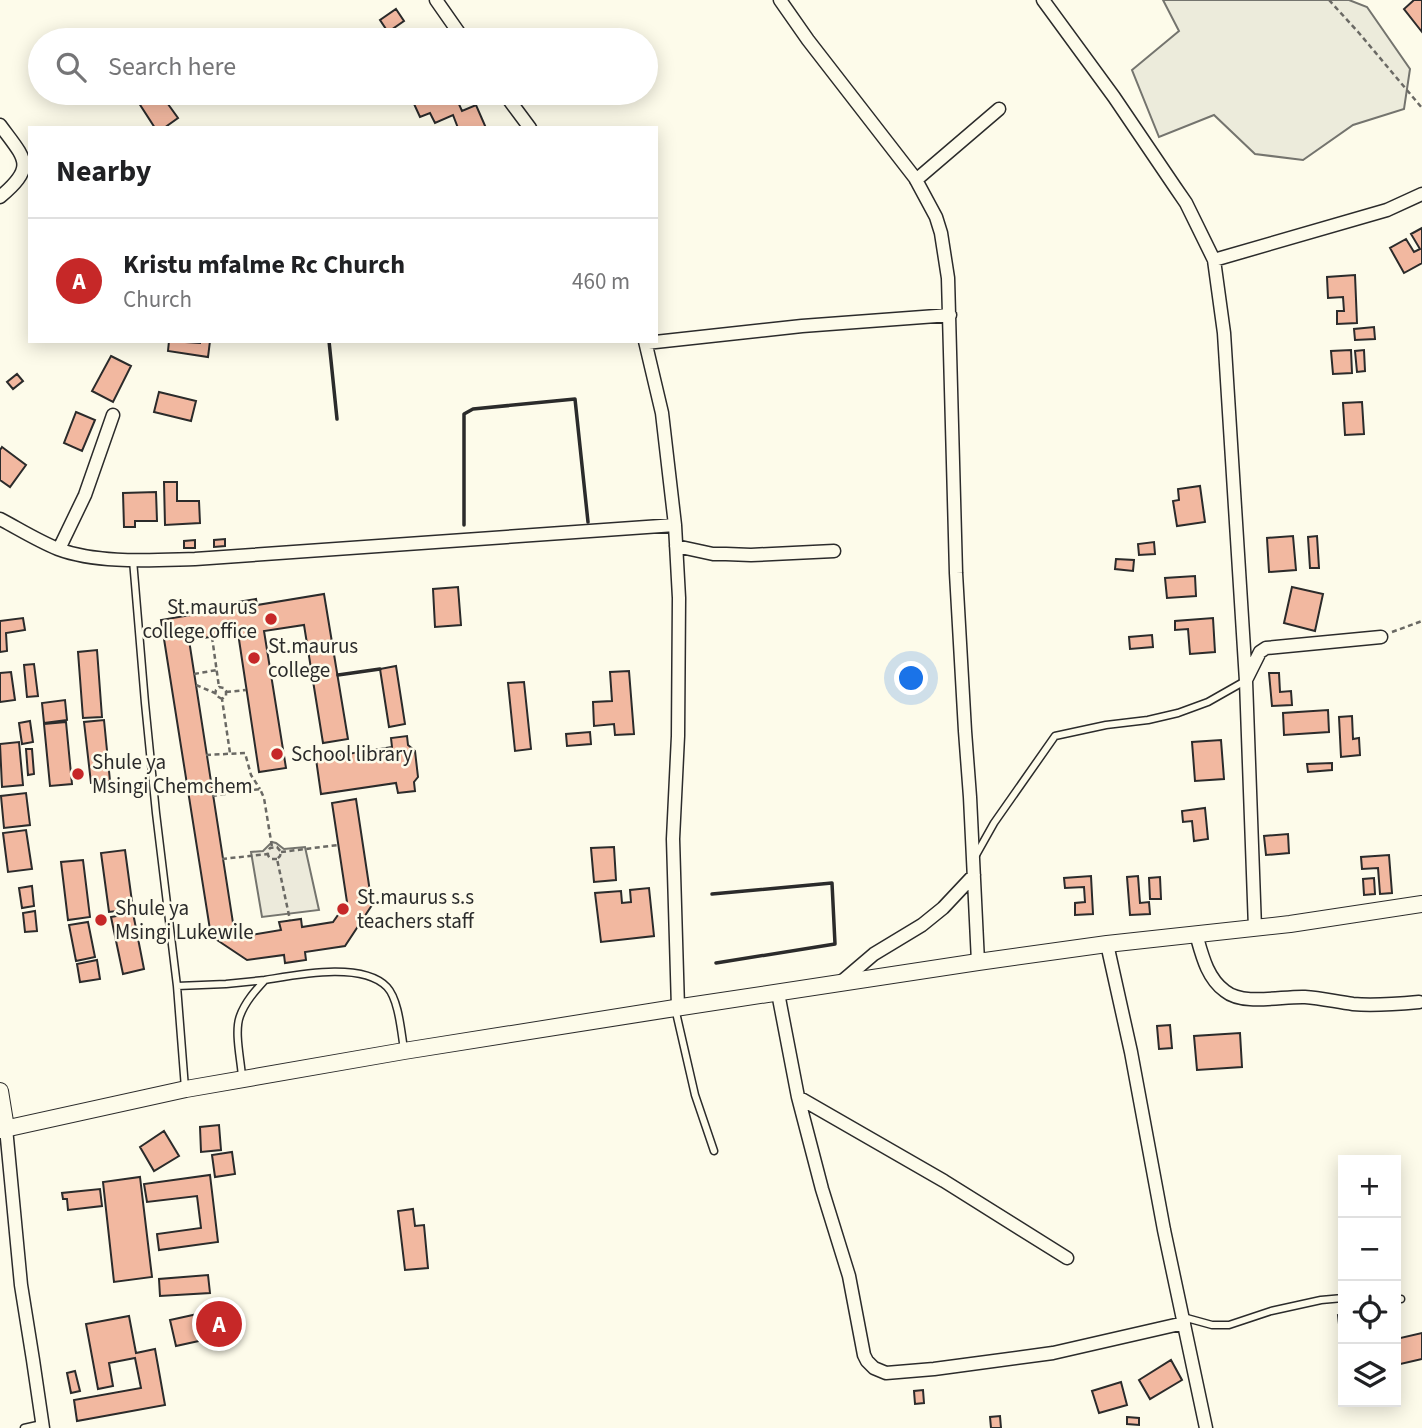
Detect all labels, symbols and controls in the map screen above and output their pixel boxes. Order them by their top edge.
search box [28,28,658,105]
icon: search [52,48,90,86]
text: Search here [108,48,236,85]
text: Nearby [56,150,151,193]
text: Kristu mfalme Rc Church [123,246,405,283]
text: A [72,265,86,298]
text: 460 m [572,265,630,298]
text: Church [123,283,192,316]
place label: St.maurus college office [142,592,257,646]
marker: St.maurus college office [263,611,279,627]
place label: St.maurus college [268,631,358,685]
marker: St.maurus college [246,650,262,666]
your location [894,661,928,695]
place label: School library [291,739,413,769]
marker: School library [269,746,285,762]
place label: Shule ya Msingi Chemchem [92,747,253,801]
marker: Shule ya Msingi Chemchem [70,766,86,782]
place label: St.maurus s.s teachers staff [357,882,475,936]
place label: Shule ya Msingi Lukewile [115,893,254,947]
marker: St.maurus s.s teachers staff [335,901,351,917]
marker: Shule ya Msingi Lukewile [93,912,109,928]
map controls [1338,1155,1401,1407]
button: + [1338,1155,1401,1218]
button: − [1338,1218,1401,1281]
button: locate [1338,1281,1401,1344]
pin: A [196,1298,242,1350]
button: layers [1338,1344,1401,1407]

